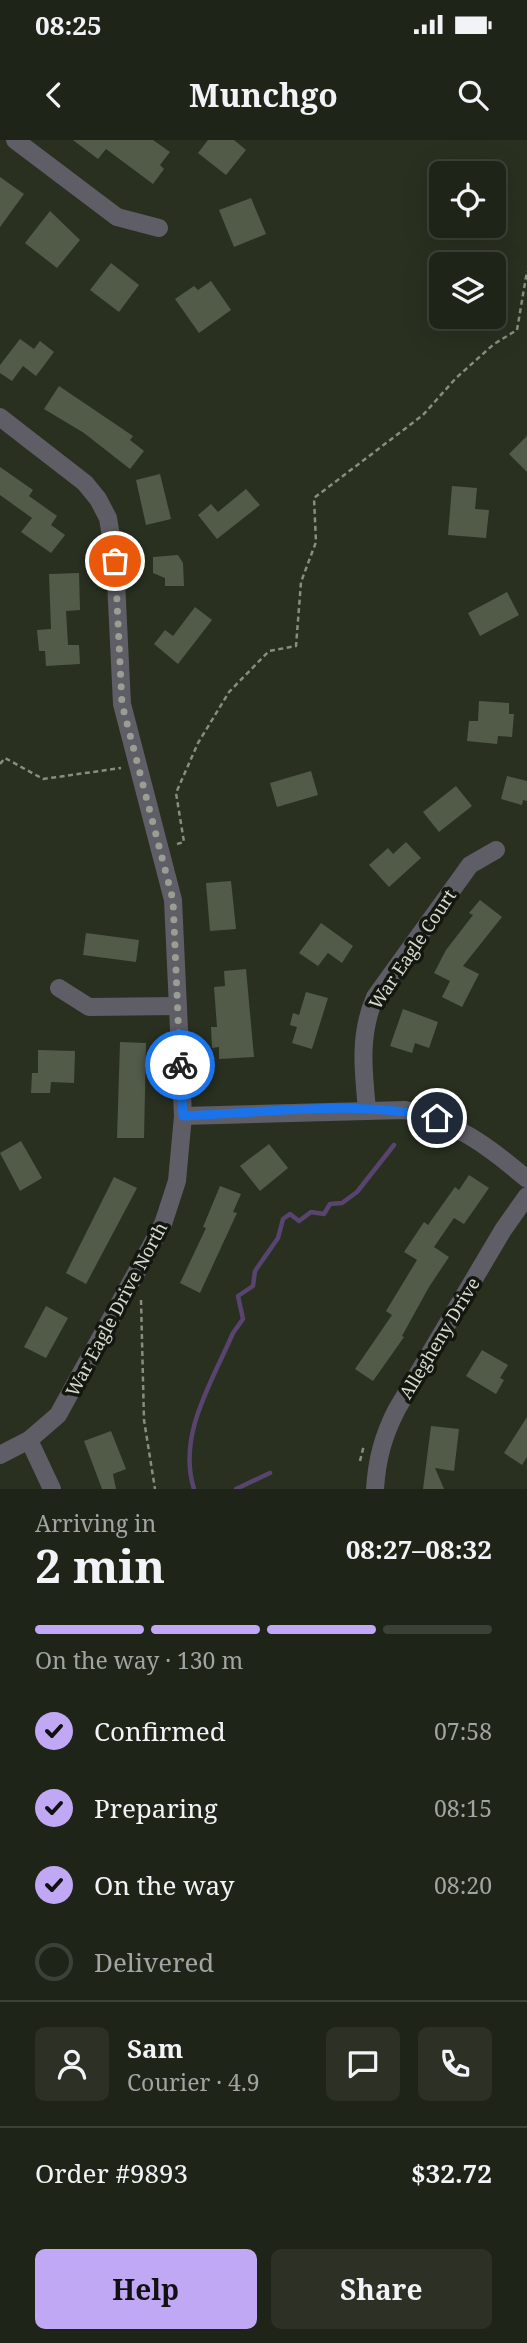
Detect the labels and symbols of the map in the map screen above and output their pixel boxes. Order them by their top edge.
pin [85,531,145,591]
street label: War Eagle Court [363,884,461,1014]
courier [145,1030,215,1100]
pin [407,1088,467,1148]
street label: War Eagle Drive North [60,1218,172,1400]
street label: Allegheny Drive [393,1273,485,1403]

